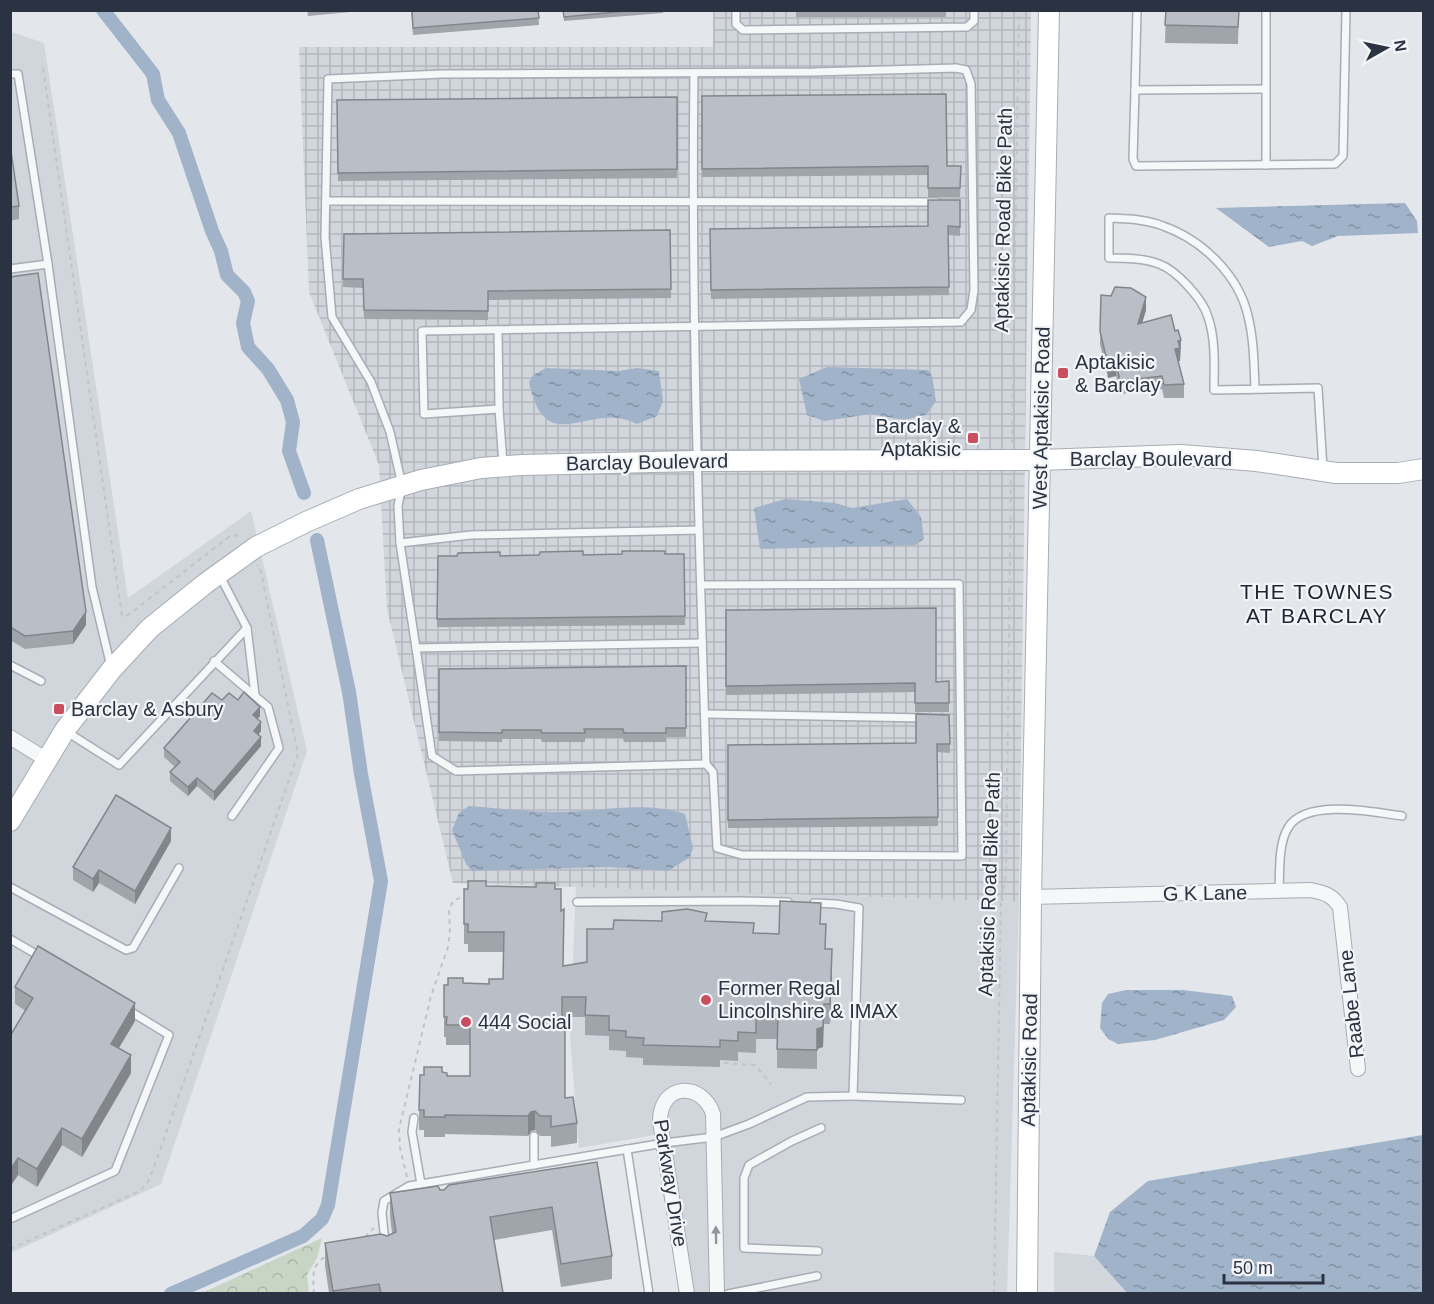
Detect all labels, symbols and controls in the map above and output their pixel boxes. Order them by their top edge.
north arrow [1356,18,1416,78]
text: N [1391,39,1410,53]
street label: Aptakisic Road Bike Path [990,108,1016,332]
street label: West Aptakisic Road [1028,326,1054,510]
place label: Aptakisic & Barclay [1075,351,1161,396]
marker: Aptakisic & Barclay [1056,366,1070,380]
place label: Barclay & Aptakisic [875,415,962,460]
marker: Barclay & Aptakisic [966,431,980,445]
street label: Barclay Boulevard [1070,448,1232,470]
street label: Barclay Boulevard [566,450,728,474]
district label: THE TOWNES AT BARCLAY [1240,580,1394,627]
place label: Barclay & Asbury [71,698,223,720]
marker: Barclay & Asbury [52,702,66,716]
street label: Aptakisic Road Bike Path [974,771,1004,997]
street label: G K Lane [1163,881,1247,905]
street label: Raabe Lane [1334,949,1368,1059]
place label: Former Regal Lincolnshire & IMAX [718,977,898,1022]
marker: Former Regal Lincolnshire & IMAX [699,993,713,1007]
street label: Aptakisic Road [1017,993,1041,1127]
place label: 444 Social [478,1011,571,1033]
marker: 444 Social [459,1015,473,1029]
street label: Parkway Drive [650,1118,692,1248]
one-way arrow [711,1226,720,1245]
scale bar [1224,1247,1323,1285]
text: 50 m [1233,1258,1273,1278]

